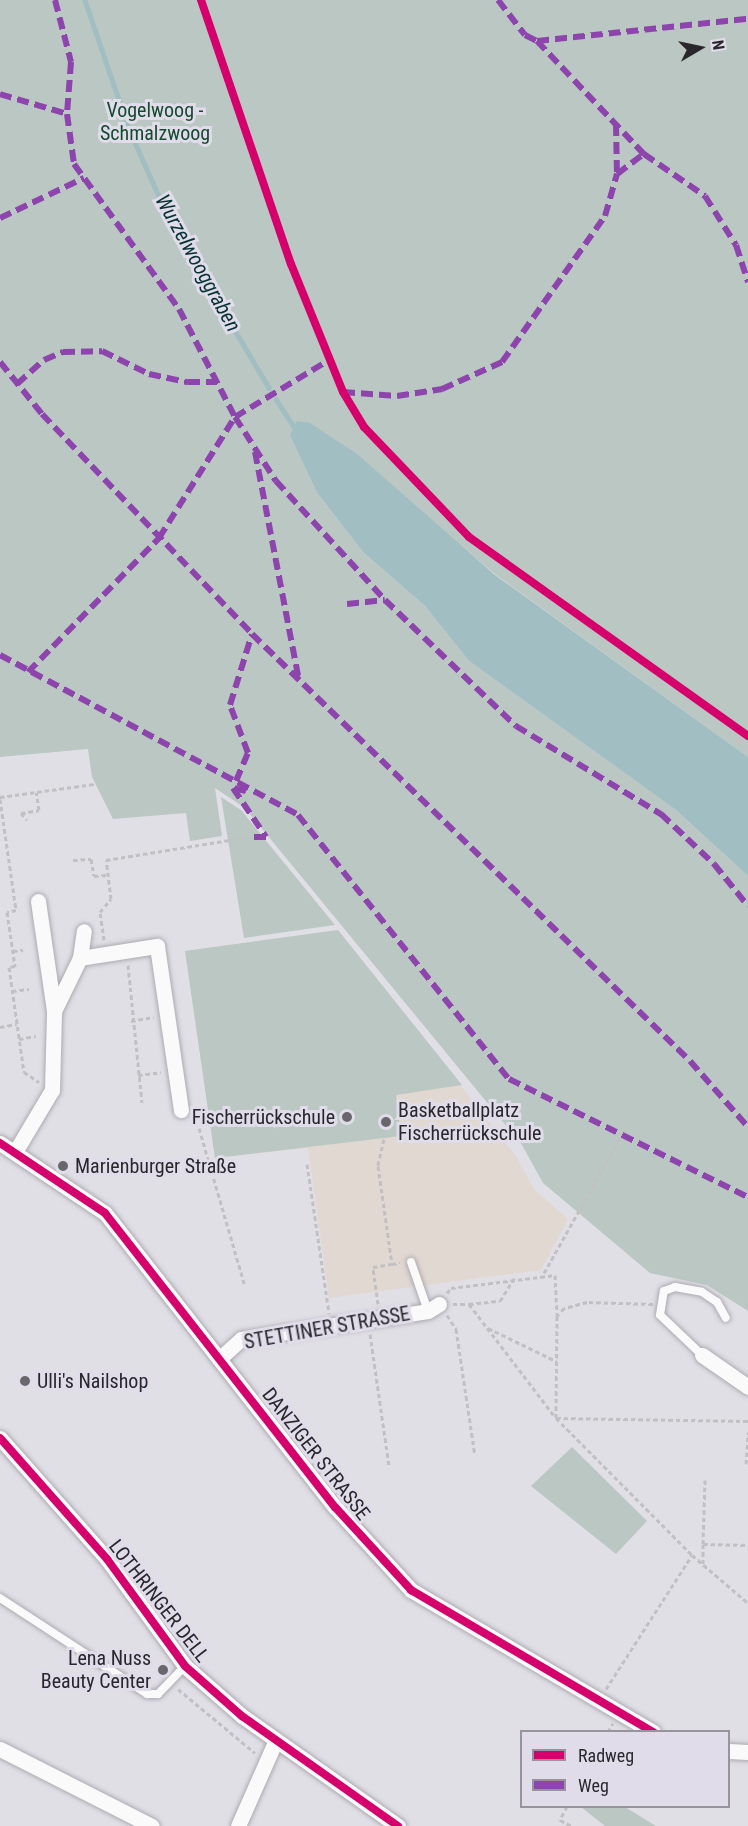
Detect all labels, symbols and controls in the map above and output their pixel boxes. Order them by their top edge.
north arrow [670,18,730,78]
text: N [708,39,728,51]
park label: Vogelwoog - Schmalzwoog [100,99,210,146]
water label: Wurzelwooggraben [150,190,246,336]
place label: Basketballplatz Fischerrückschule [398,1098,541,1145]
place label: Fischerrückschule [192,1105,335,1129]
marker: Fischerrückschule [340,1110,354,1124]
marker: Basketballplatz Fischerrückschule [379,1115,393,1129]
place label: Marienburger Straße [75,1154,236,1178]
marker: Marienburger Straße [56,1159,70,1173]
street label: STETTINER STRASSE [242,1302,412,1354]
place label: Ulli's Nailshop [37,1369,148,1393]
marker: Ulli's Nailshop [18,1374,32,1388]
street label: DANZIGER STRASSE [257,1383,375,1525]
street label: LOTHRINGER DELL [104,1535,214,1667]
place label: Lena Nuss Beauty Center [41,1646,151,1693]
marker: Lena Nuss Beauty Center [156,1663,170,1677]
legend [520,1730,730,1808]
text: Radweg [578,1745,634,1766]
text: Weg [578,1775,609,1796]

